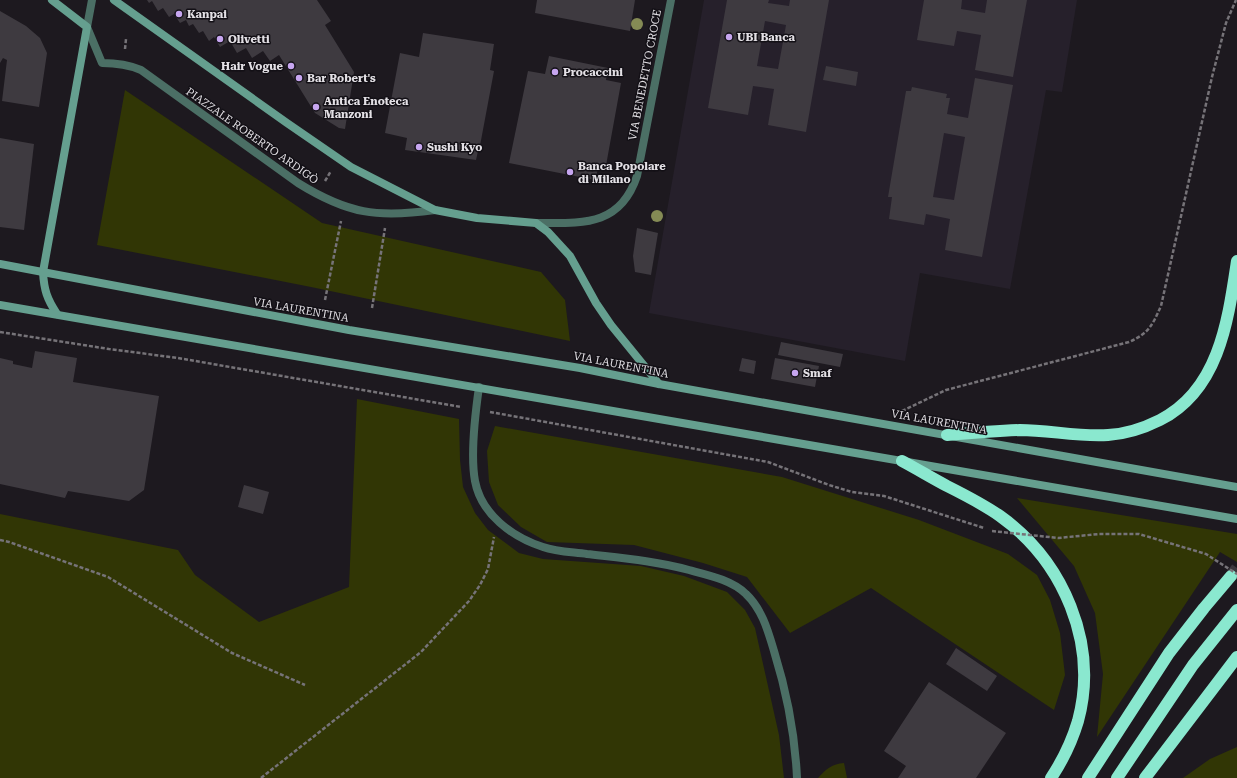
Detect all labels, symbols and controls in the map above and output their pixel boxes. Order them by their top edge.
place label: Kanpai [187,8,227,21]
street label: VIA BENEDETTO CROCE [626,8,664,142]
marker: Kanpai [174,9,184,19]
place label: UBI Banca [737,31,796,44]
marker: UBI Banca [724,32,734,42]
place label: Olivetti [228,33,270,46]
marker: Olivetti [215,34,225,44]
place label: Hair Vogue [221,60,284,73]
marker: Hair Vogue [286,61,296,71]
place label: Procaccini [563,66,623,79]
marker: Procaccini [550,67,560,77]
place label: Bar Robert's [307,72,376,85]
marker: Bar Robert's [294,73,304,83]
street label: PIAZZALE ROBERTO ARDIGÒ [183,84,322,187]
place label: Antica Enoteca Manzoni [324,95,409,121]
marker: Antica Enoteca Manzoni [311,102,321,112]
place label: Sushi Kyo [427,141,482,154]
marker: Sushi Kyo [414,142,424,152]
place label: Banca Popolare di Milano [578,160,666,186]
marker: Banca Popolare di Milano [565,167,575,177]
street label: VIA LAURENTINA [252,295,350,325]
street label: VIA LAURENTINA [572,349,670,381]
place label: Smaf [803,367,832,380]
marker: Smaf [790,368,800,378]
street label: VIA LAURENTINA [890,407,988,437]

